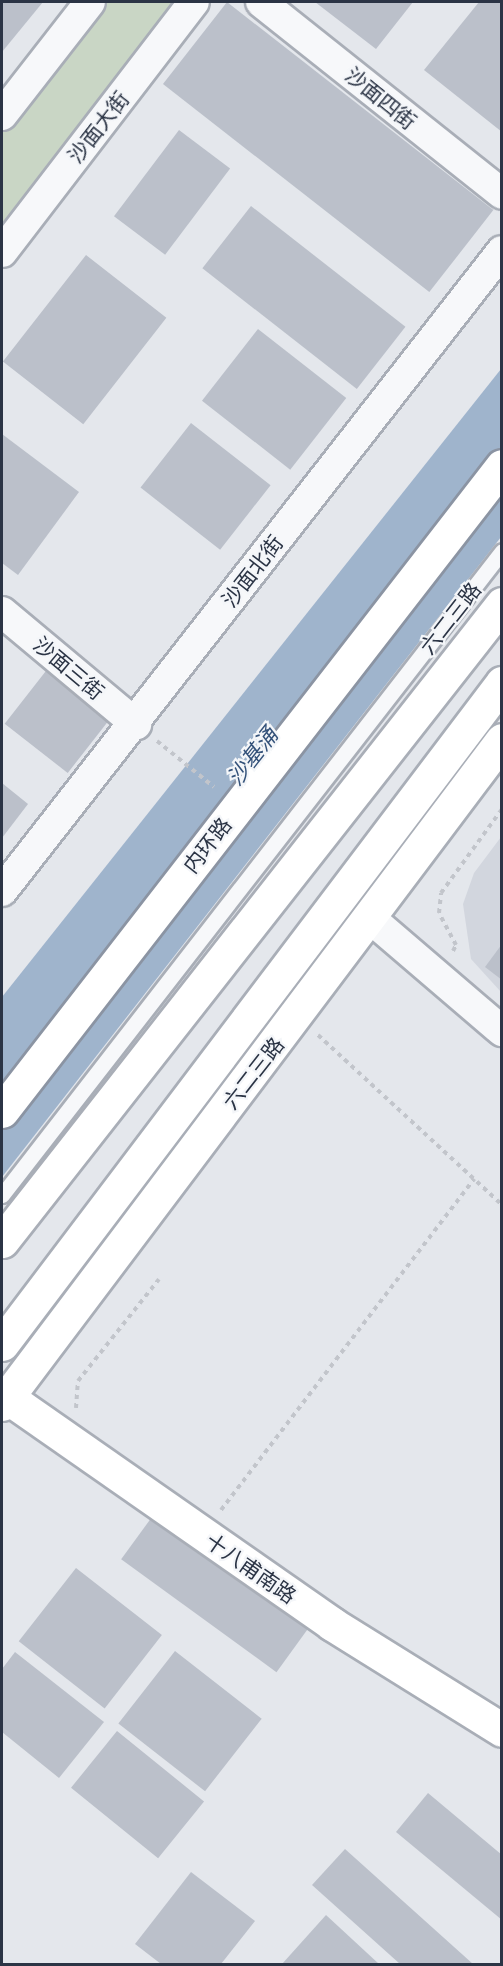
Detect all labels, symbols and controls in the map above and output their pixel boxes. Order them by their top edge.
street label: 沙面四街 [340,62,422,134]
street label: 沙面大街 [62,86,134,168]
street label: 沙面北街 [216,530,288,612]
street label: 六二三路 [414,577,486,659]
street label: 沙面三街 [29,631,109,705]
water label: 沙基涌 [221,722,283,790]
street label: 内环路 [178,812,236,878]
street label: 六二三路 [217,1032,289,1114]
street label: 十八甫南路 [201,1528,301,1608]

